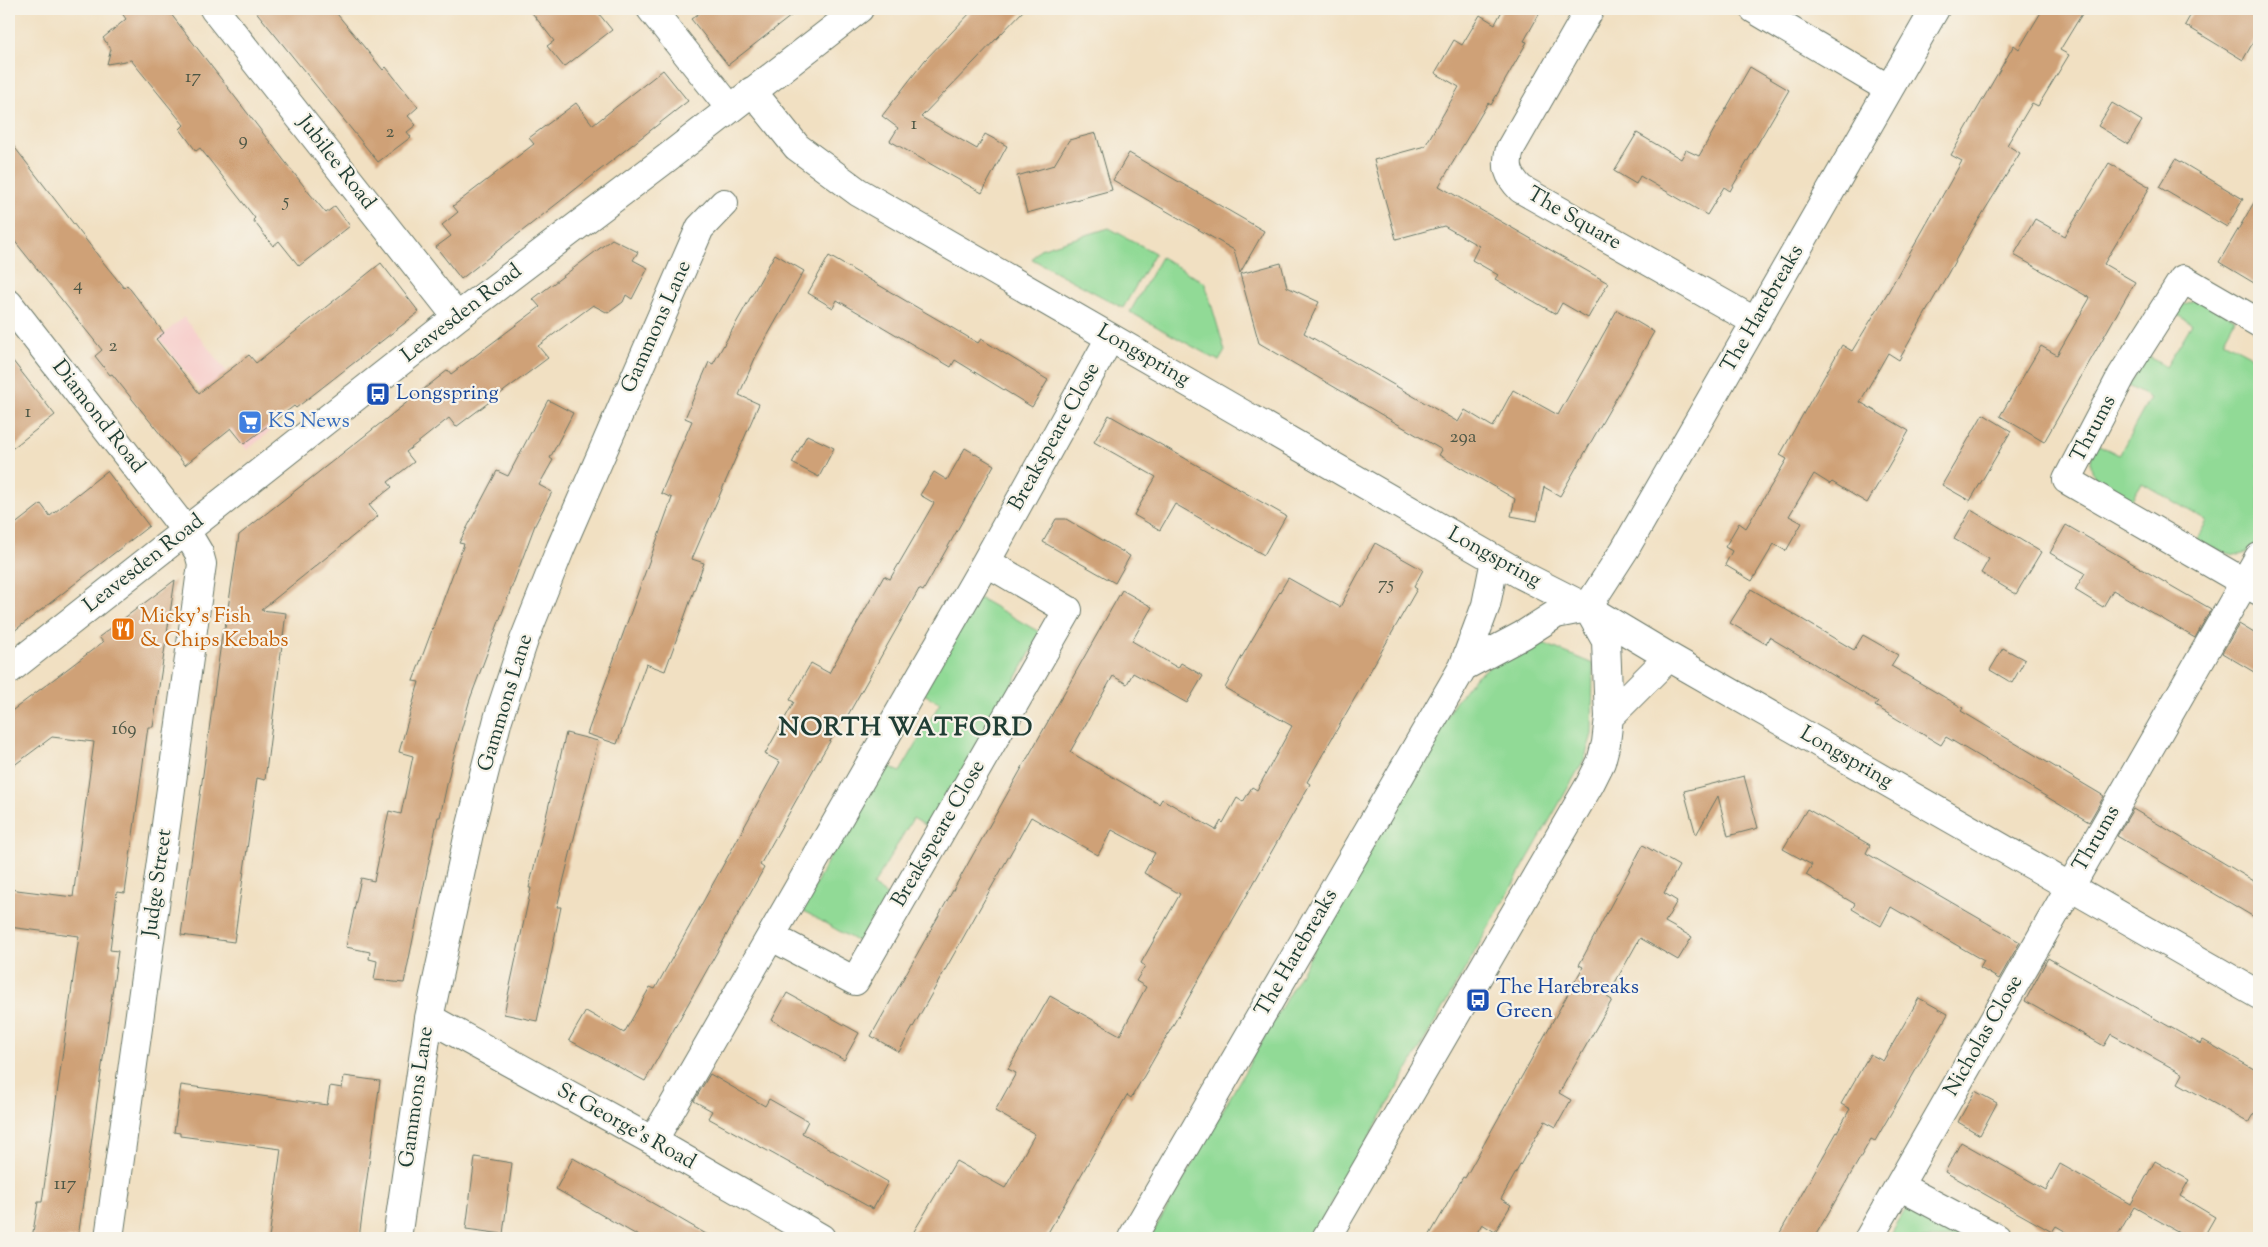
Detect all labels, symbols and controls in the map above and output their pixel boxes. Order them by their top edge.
house number: 17 [185,64,201,91]
street label: Jubilee Road [289,109,382,217]
house number: 1 [911,111,918,138]
house number: 2 [386,119,395,146]
house number: 9 [238,127,248,154]
street label: The Square [1521,180,1627,258]
house number: 5 [282,188,290,215]
street label: The Harebreaks [1714,240,1812,378]
street label: Gammons Lane [614,256,700,398]
street label: Leavesden Road [395,257,529,371]
house number: 4 [73,272,83,299]
street label: Longspring [1091,317,1195,395]
house number: 2 [109,333,118,360]
street label: Diamond Road [44,354,152,480]
street label: Breakspeare Close [1002,357,1108,517]
place label: Longspring [396,379,499,409]
bus stop icon: Longspring [365,381,391,407]
street label: Thrums [2064,390,2124,468]
house number: 1 [25,399,32,426]
place label: KS News [268,407,350,437]
supermarket icon: KS News [237,409,263,435]
house number: 29a [1450,424,1477,451]
street label: Leavesden Road [77,507,211,621]
street label: Longspring [1442,520,1546,596]
house number: 75 [1378,571,1395,598]
place label: Micky’s Fish & Chips Kebabs [140,602,288,656]
restaurant icon: Micky’s Fish & Chips Kebabs [110,616,136,642]
street label: Gammons Lane [471,631,541,775]
district label: NORTH WATFORD [779,710,1033,747]
house number: 169 [111,716,137,743]
street label: Longspring [1794,719,1898,797]
street label: Breakspeare Close [885,755,993,913]
street label: Thrums [2066,800,2128,878]
street label: Judge Street [135,827,180,940]
street label: The Harebreaks [1248,884,1346,1022]
street label: Nicholas Close [1937,970,2031,1102]
place label: The Harebreaks Green [1496,973,1639,1027]
bus stop icon: The Harebreaks Green [1465,987,1491,1013]
street label: Gammons Lane [392,1024,442,1170]
street label: St George's Road [551,1076,701,1178]
house number: 117 [54,1171,77,1198]

